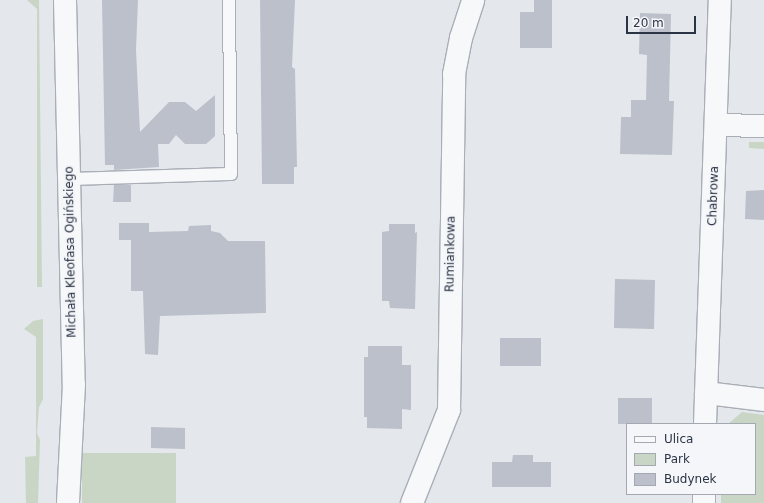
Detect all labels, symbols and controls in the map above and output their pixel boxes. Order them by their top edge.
scale bar [628,8,698,34]
text: 20 m [633,16,664,30]
street label: Michała Kleofasa Ogińskiego [62,166,80,338]
street label: Chabrowa [706,166,722,226]
street label: Rumiankowa [443,216,459,292]
legend [626,423,756,495]
text: Ulica [664,432,693,446]
text: Park [664,452,690,466]
text: Budynek [664,472,717,486]

